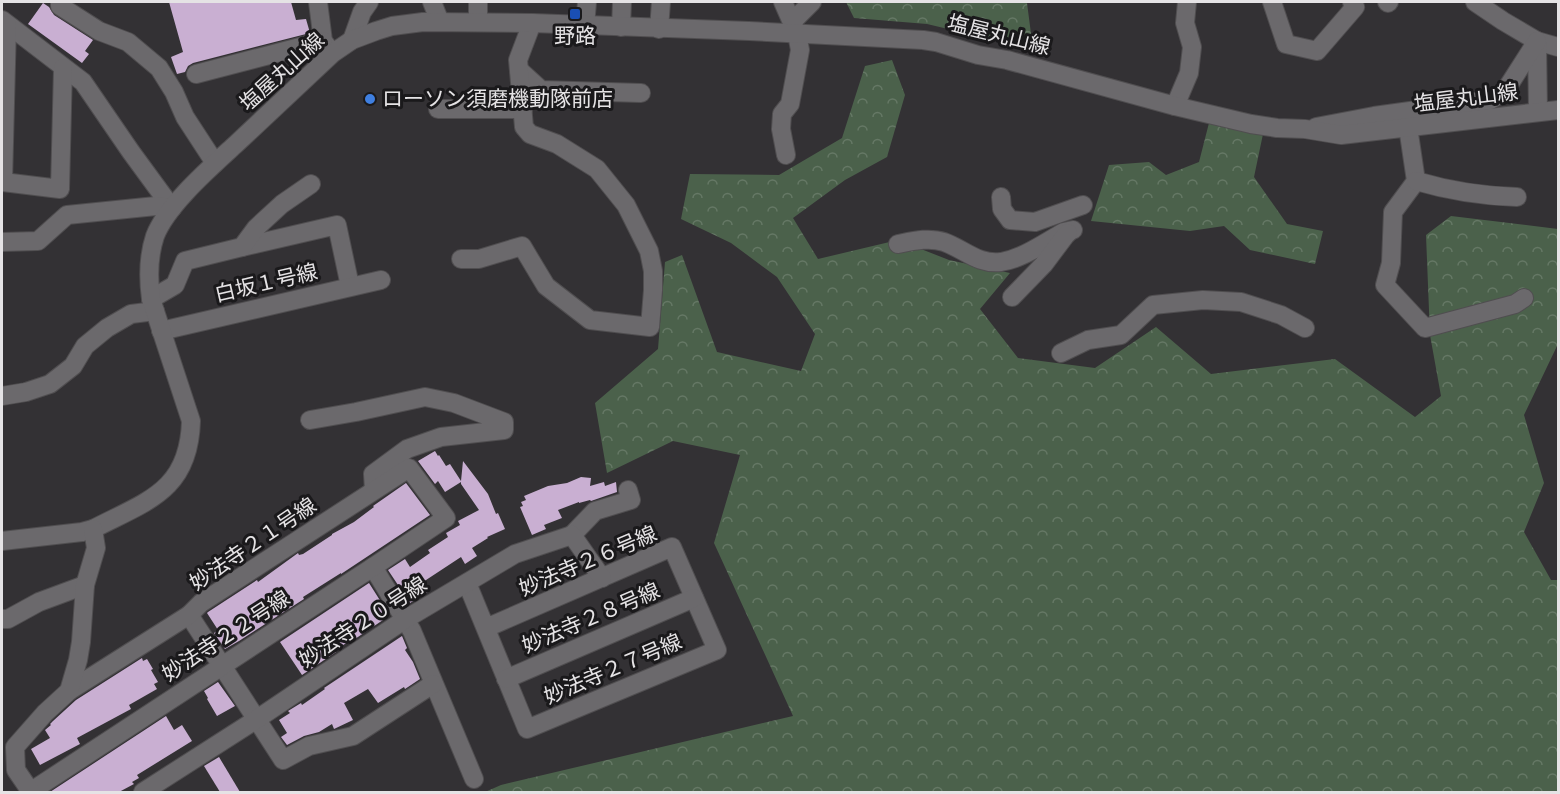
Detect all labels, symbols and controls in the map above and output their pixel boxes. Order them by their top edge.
marker: 野路 [568,7,582,21]
street label: 塩屋丸山線 [945,11,1053,59]
place label: 野路 [554,24,596,48]
street label: 塩屋丸山線 [235,28,329,116]
street label: 塩屋丸山線 [1412,80,1520,116]
place label: ローソン須磨機動隊前店 [382,87,613,111]
marker: ローソン須磨機動隊前店 [363,92,377,106]
street label: 白坂１号線 [212,259,320,307]
street label: 妙法寺２１号線 [185,493,321,595]
street label: 妙法寺２６号線 [516,521,660,601]
street label: 妙法寺２０号線 [295,572,431,672]
street label: 妙法寺２８号線 [519,578,663,658]
street label: 妙法寺２２号線 [158,586,294,686]
street label: 妙法寺２７号線 [541,629,685,709]

